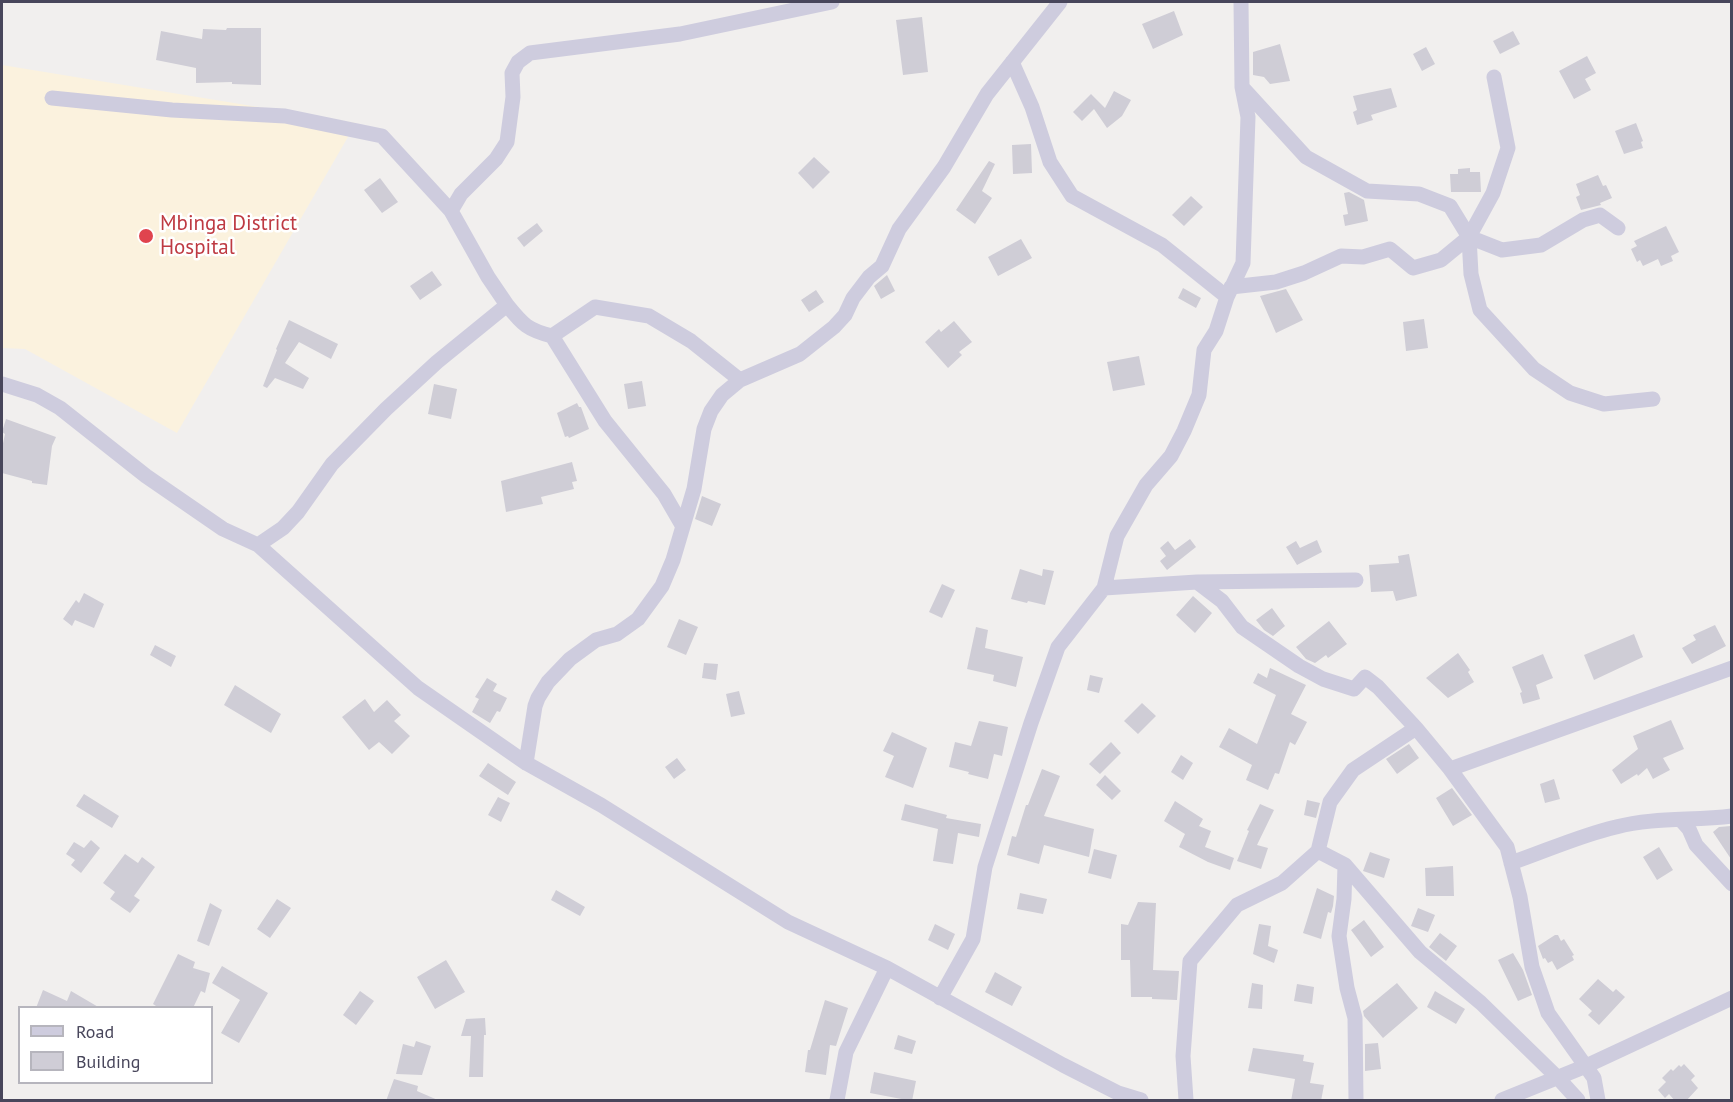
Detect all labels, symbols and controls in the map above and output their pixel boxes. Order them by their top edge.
place label: Mbinga District Hospital [160,211,297,261]
marker: Mbinga District Hospital [137,227,155,245]
legend [18,1006,213,1084]
text: Road [76,1020,114,1043]
text: Building [76,1050,140,1073]

